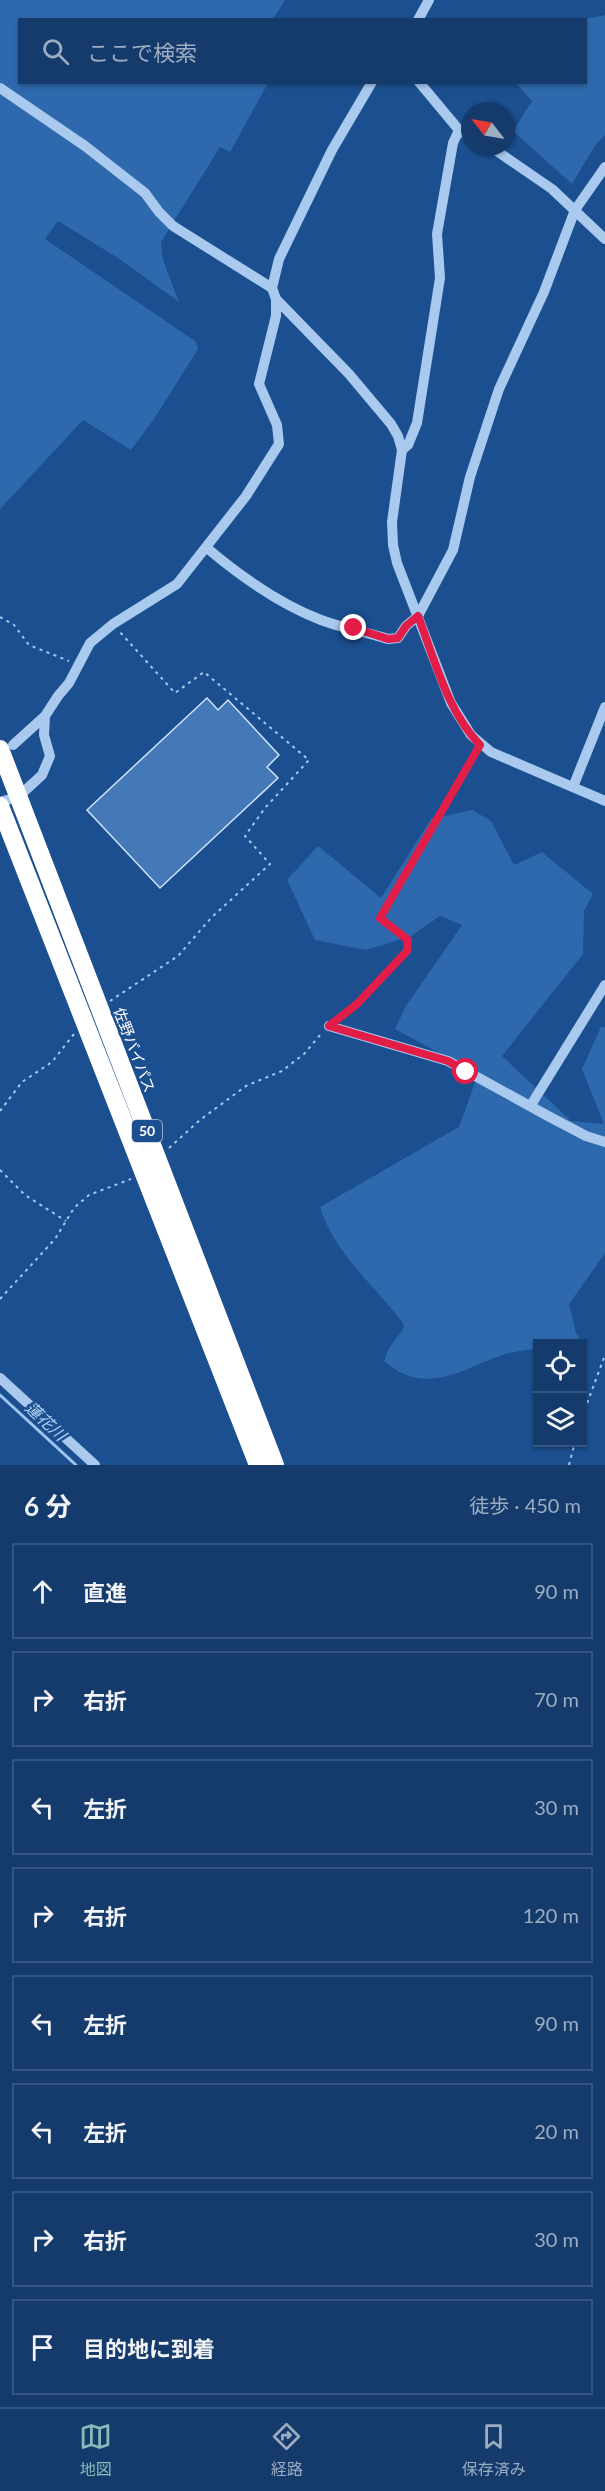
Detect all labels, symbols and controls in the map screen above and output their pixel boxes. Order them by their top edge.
search box [18,18,587,84]
icon: search [39,35,72,68]
text: ここで検索 [87,39,197,66]
north arrow [461,102,515,156]
route end [340,614,366,640]
street label: 佐野バイパス [110,1005,159,1095]
route start [452,1058,478,1084]
road number: 50 [132,1120,162,1142]
map controls [533,1339,587,1447]
button: locate [533,1339,587,1393]
button: layers [533,1393,587,1447]
water label: 蓮花川 [22,1397,72,1445]
text: 6 分 [24,1490,71,1522]
text: 徒歩 · 450 m [469,1493,581,1517]
icon: ahead [26,1575,59,1608]
text: 直進 [83,1579,127,1606]
text: 90 m [534,1579,579,1603]
icon: right [26,1683,59,1716]
text: 右折 [83,1687,127,1714]
text: 70 m [534,1687,579,1711]
icon: left [26,1791,59,1824]
text: 左折 [83,1795,127,1822]
text: 30 m [534,1795,579,1819]
icon: right [26,1899,59,1932]
text: 右折 [83,1903,127,1930]
text: 120 m [523,1903,579,1927]
icon: left [26,2007,59,2040]
text: 左折 [83,2011,127,2038]
text: 90 m [534,2011,579,2035]
icon: left [26,2115,59,2148]
text: 左折 [83,2119,127,2146]
text: 20 m [534,2119,579,2143]
icon: right [26,2223,59,2256]
text: 右折 [83,2227,127,2254]
text: 30 m [534,2227,579,2251]
icon: arrive [26,2331,59,2364]
text: 目的地に到着 [83,2335,215,2362]
tab: 地図 [79,2420,112,2480]
tab: 経路 [270,2420,303,2480]
tab: 保存済み [462,2420,526,2480]

